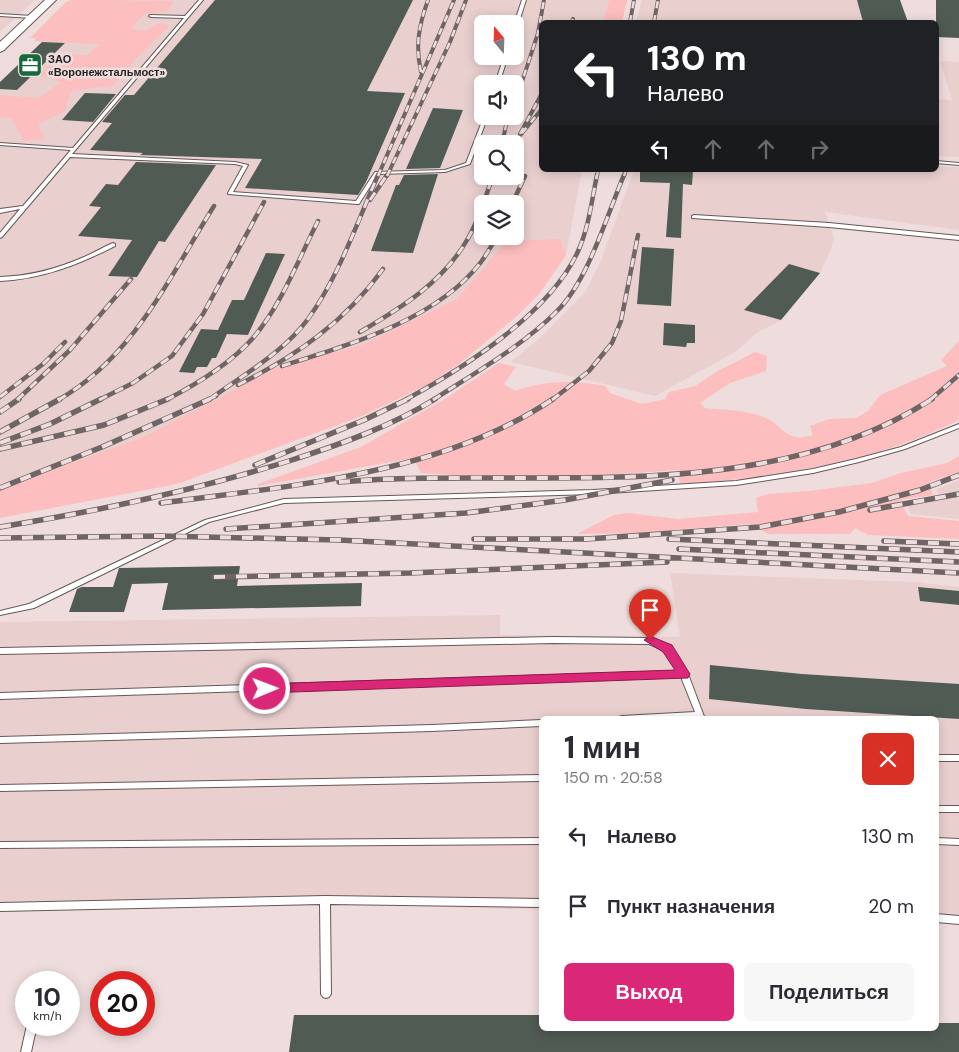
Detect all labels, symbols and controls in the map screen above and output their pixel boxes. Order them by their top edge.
north arrow [474,15,524,65]
map controls [474,15,524,245]
text: 130 m [647,35,747,81]
icon: left [564,40,629,105]
office icon: ЗАО «Воронежстальмост» [17,52,43,78]
place label: ЗАО «Воронежстальмост» [48,52,165,79]
button: sound [474,75,524,125]
text: Налево [647,79,724,108]
button: search [474,135,524,185]
icon: left [646,135,674,163]
icon: ahead [699,135,727,163]
icon: ahead [752,135,780,163]
icon: right [805,135,833,163]
button: layers [474,195,524,245]
pin [629,589,671,640]
icon: arrive [636,596,664,624]
position arrow [238,662,290,714]
text: 1 мин [564,728,641,767]
button: close [862,733,914,785]
text: 150 m · 20:58 [564,767,663,788]
icon: left [564,822,592,850]
text: Налево [607,824,677,849]
text: 130 m [862,824,914,849]
icon: arrive [564,892,592,920]
text: Пункт назначения [607,894,775,919]
text: 20 m [868,894,914,919]
button: Выход [564,963,734,1021]
button: Поделиться [744,963,914,1021]
speed limit sign: 20 [90,971,155,1036]
text: 10 [34,981,61,1014]
text: km/h [33,1008,62,1024]

